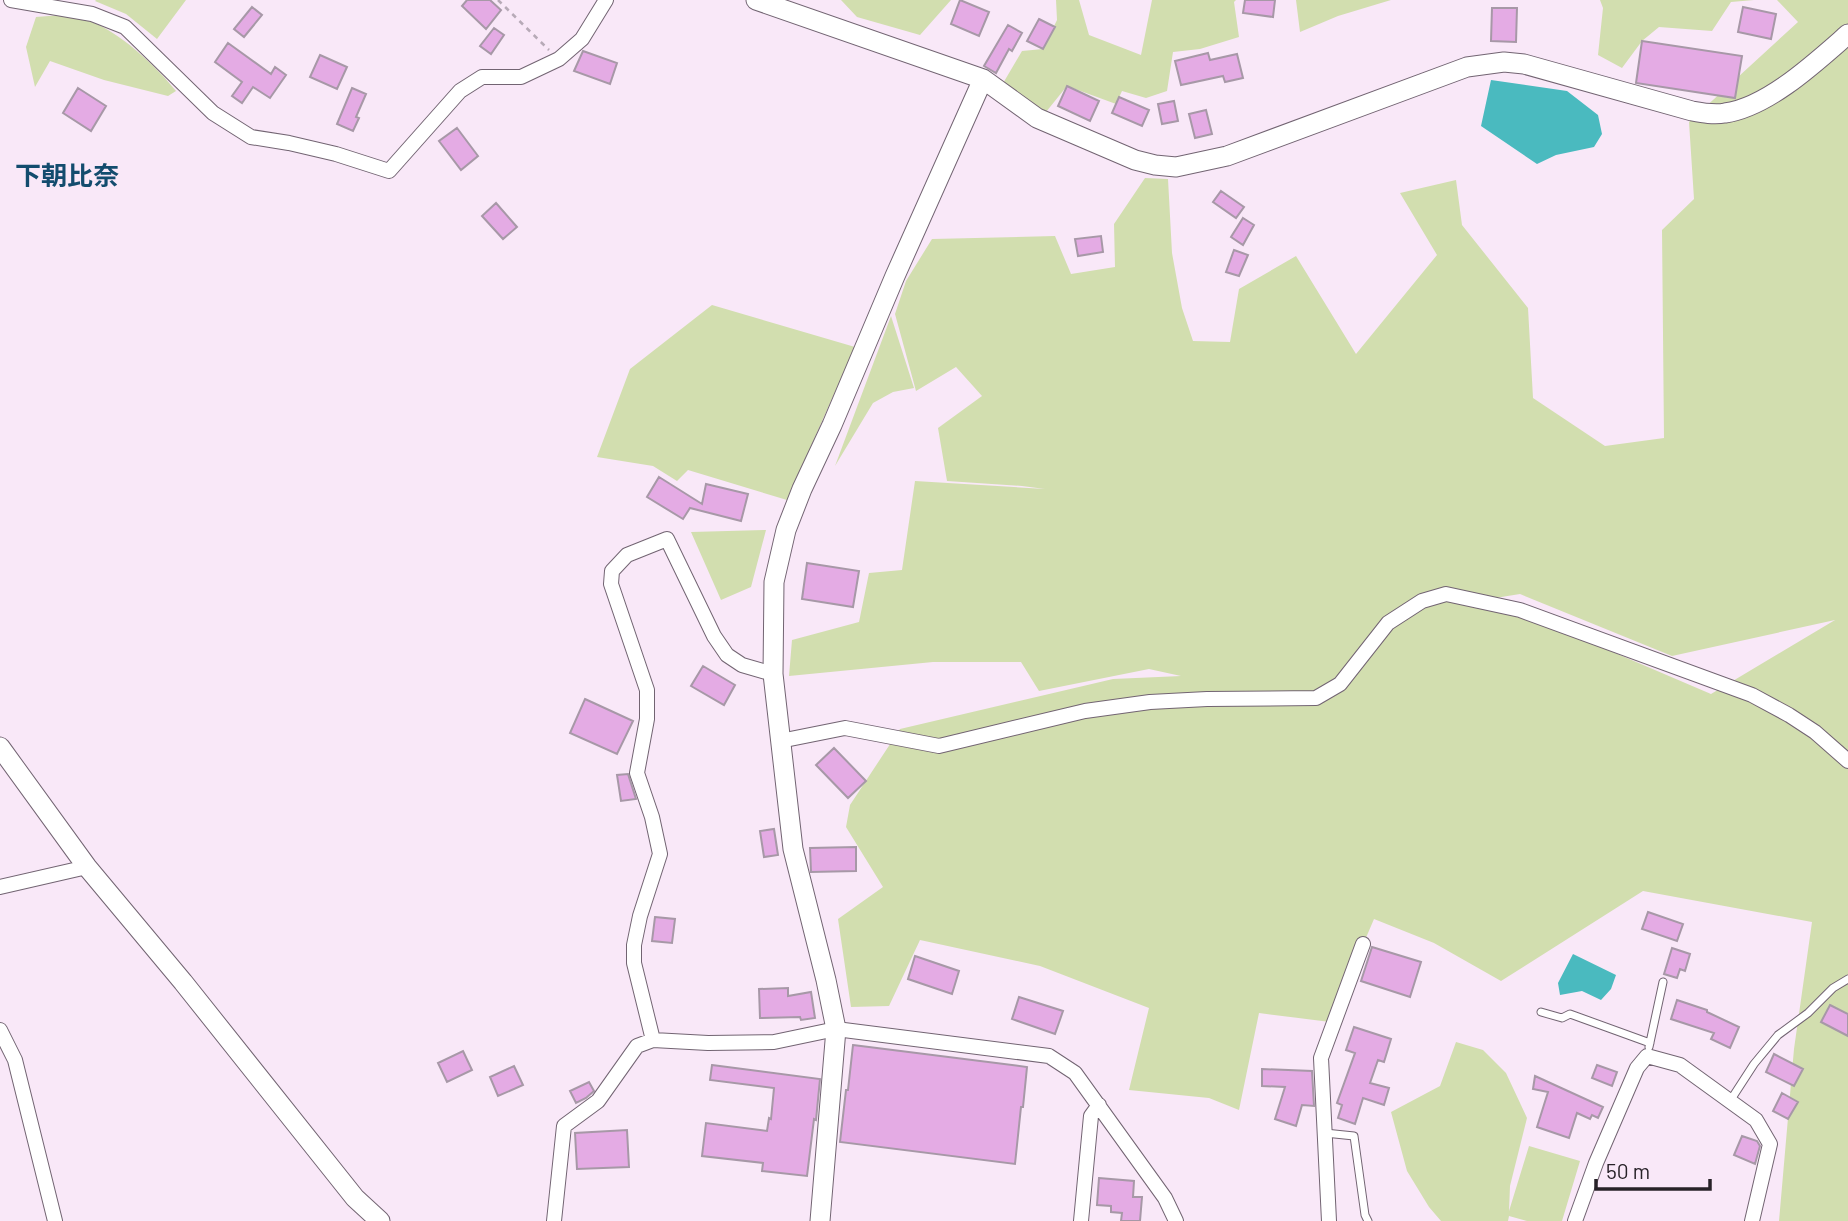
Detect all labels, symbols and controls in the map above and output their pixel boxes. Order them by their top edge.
district label: 下朝比奈 [15,159,119,190]
scale bar [1596,1148,1710,1192]
text: 50 m [1606,1158,1650,1183]

